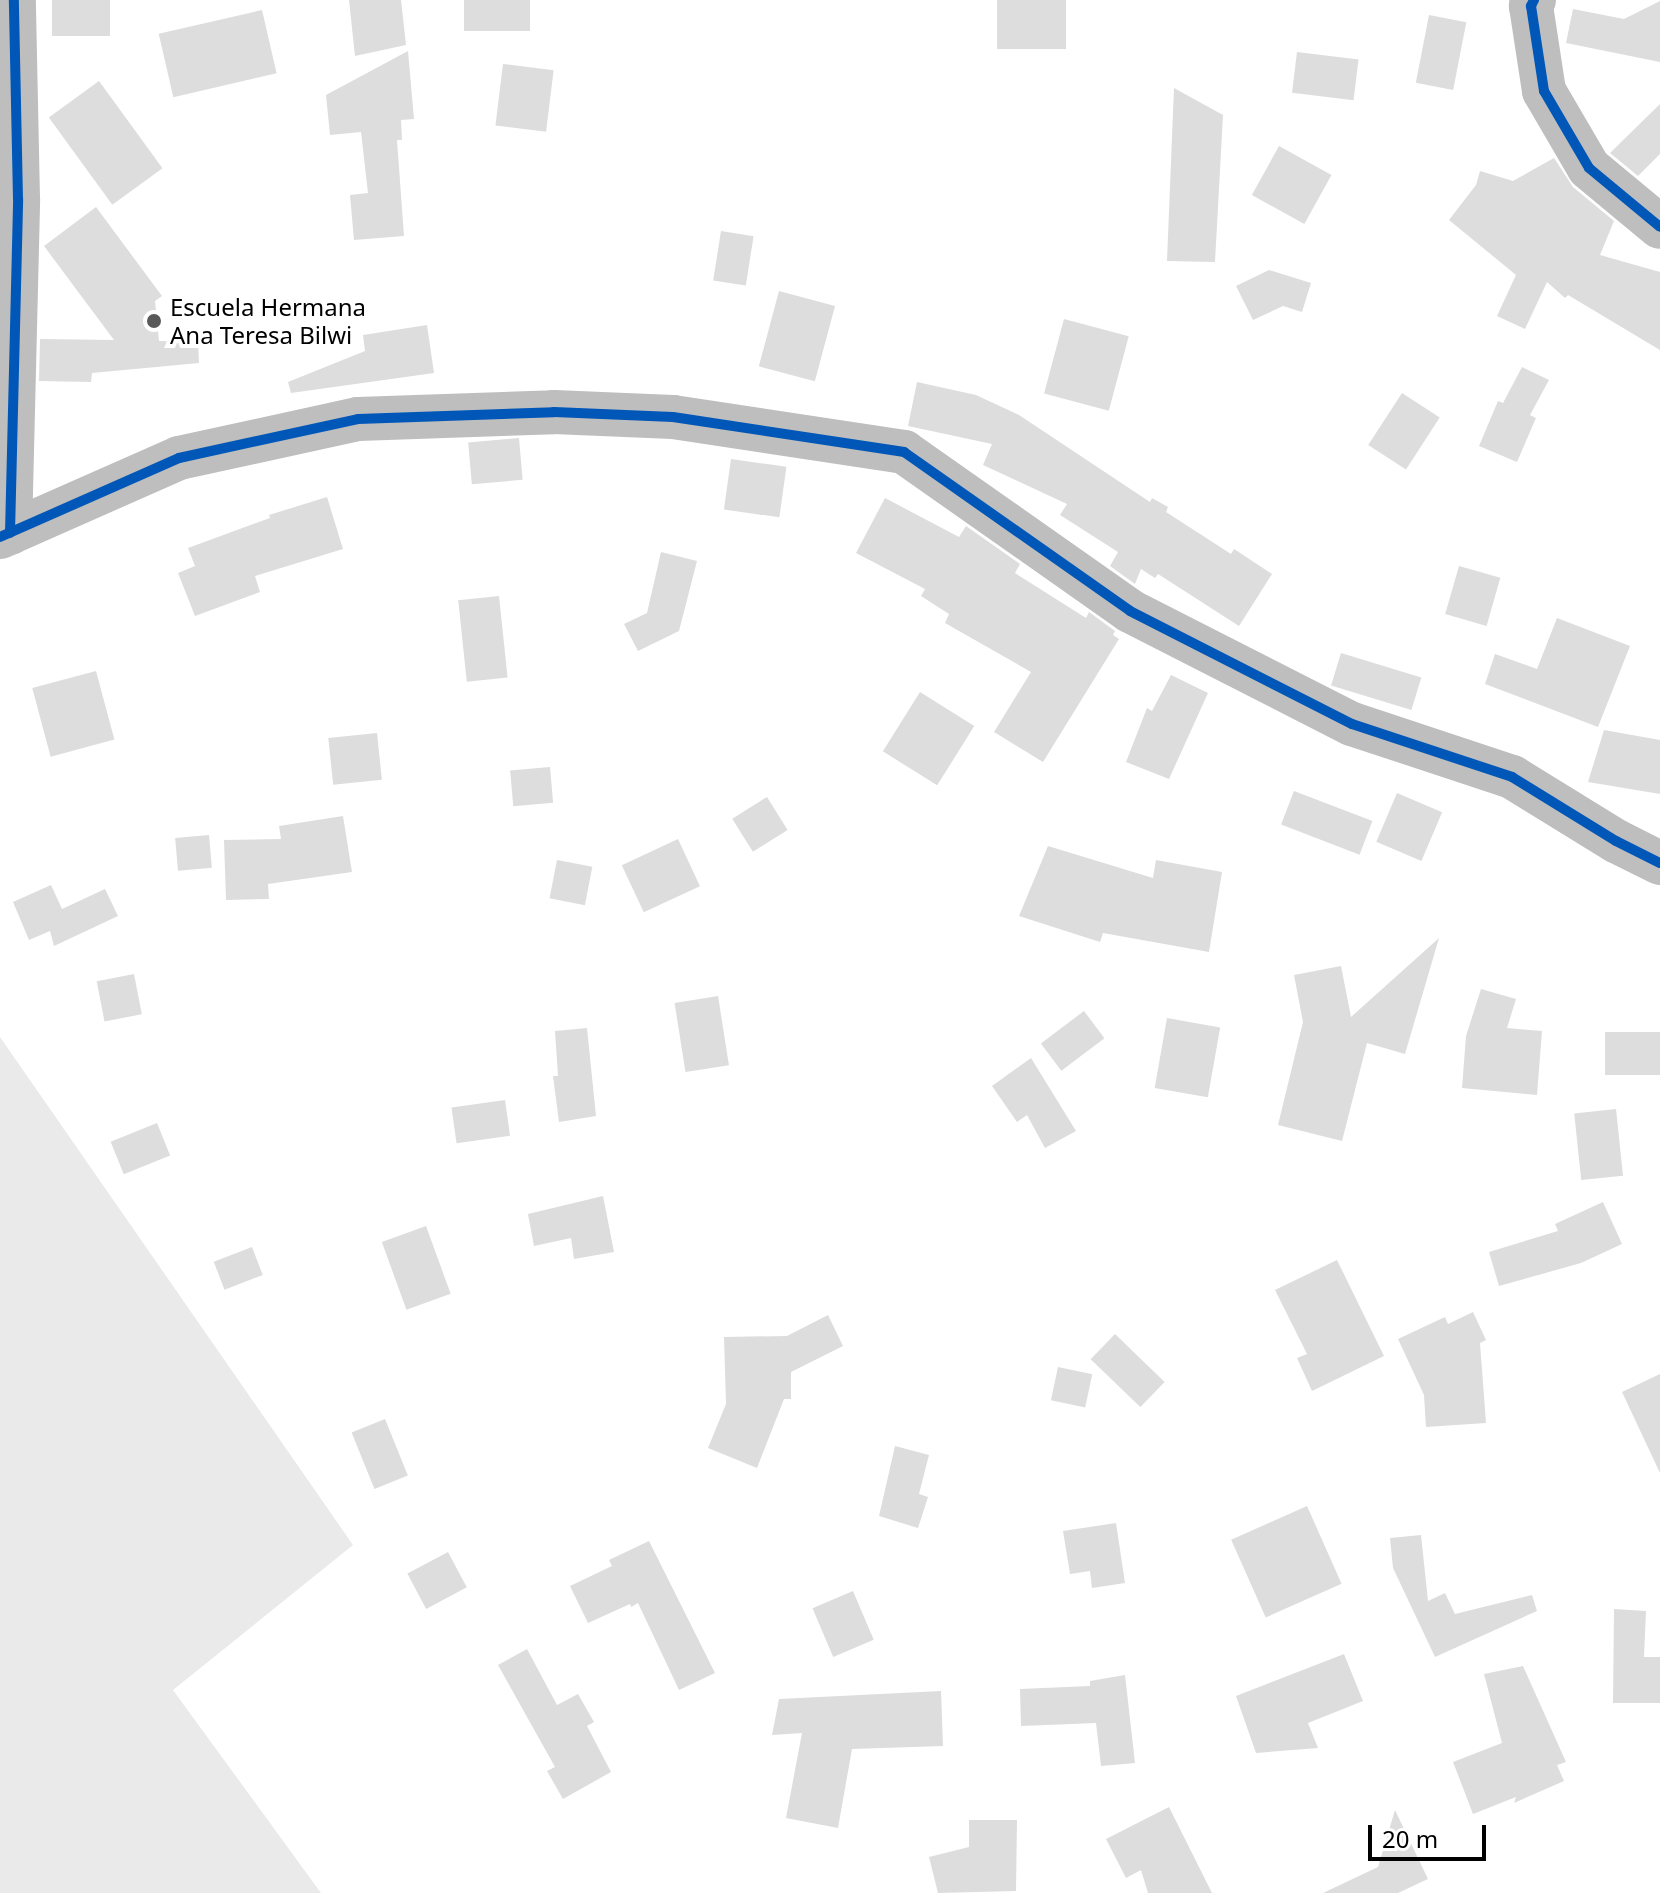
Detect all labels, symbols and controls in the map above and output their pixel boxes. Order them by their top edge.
place label: Escuela Hermana Ana Teresa Bilwi [170,293,366,349]
marker: Escuela Hermana Ana Teresa Bilwi [145,312,163,330]
scale bar [1372,1809,1490,1859]
text: 20 m [1382,1822,1438,1855]

